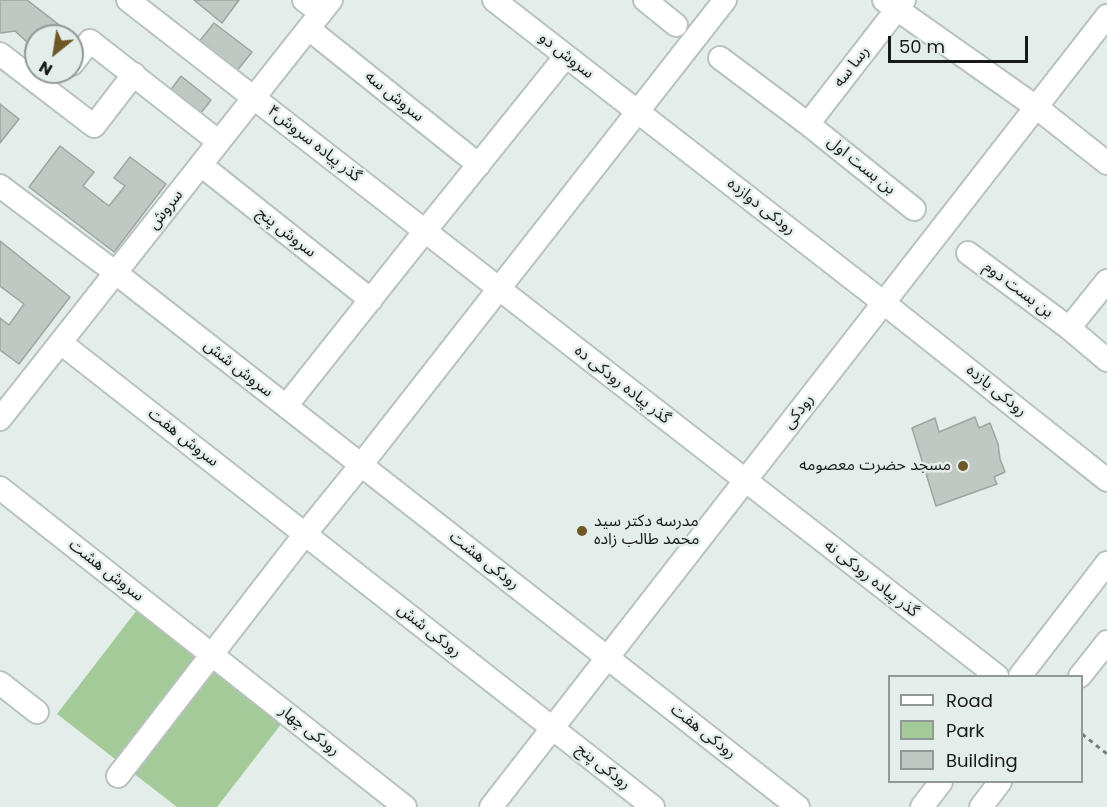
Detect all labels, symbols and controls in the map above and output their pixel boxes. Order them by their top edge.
north arrow [24,24,84,84]
scale bar [891,24,1030,62]
street label: سروش دو [535,29,597,83]
text: 50 m [899,34,945,59]
street label: رسا سه [830,42,874,92]
text: N [35,55,57,81]
street label: سروش سه [361,68,427,126]
street label: گذر پیاده سروش۴ [263,101,365,187]
street label: بن بست اول [823,133,899,199]
street label: رودکی دوازده [723,174,799,240]
street label: سروش [144,186,188,234]
street label: سروش پنج [252,204,320,262]
street label: بن بست دوم [979,258,1057,322]
street label: سروش شش [200,336,276,402]
street label: گذر پیاده رودکی ده [570,342,674,428]
street label: رودکی یازده [962,361,1030,421]
street label: رودکی [779,391,819,433]
street label: سروش هفت [144,405,222,471]
place label: مسجد حضرت معصومه [799,456,951,476]
marker: مسجد حضرت معصومه [956,459,970,473]
place label: مدرسه دکتر سید محمد طالب زاده [594,512,699,550]
marker: مدرسه دکتر سید محمد طالب زاده [575,524,589,538]
street label: رودکی هشت [445,528,523,594]
street label: سروش هشت [65,536,147,606]
street label: گذر پیاده رودکی نه [820,536,922,622]
street label: رودکی شش [393,600,465,662]
legend [888,675,1083,783]
text: Road [946,688,993,713]
street label: رودکی هفت [666,700,740,764]
street label: رودکی چهار [275,701,343,761]
text: Park [946,718,985,743]
street label: رودکی پنج [572,740,634,794]
text: Building [946,748,1018,773]

